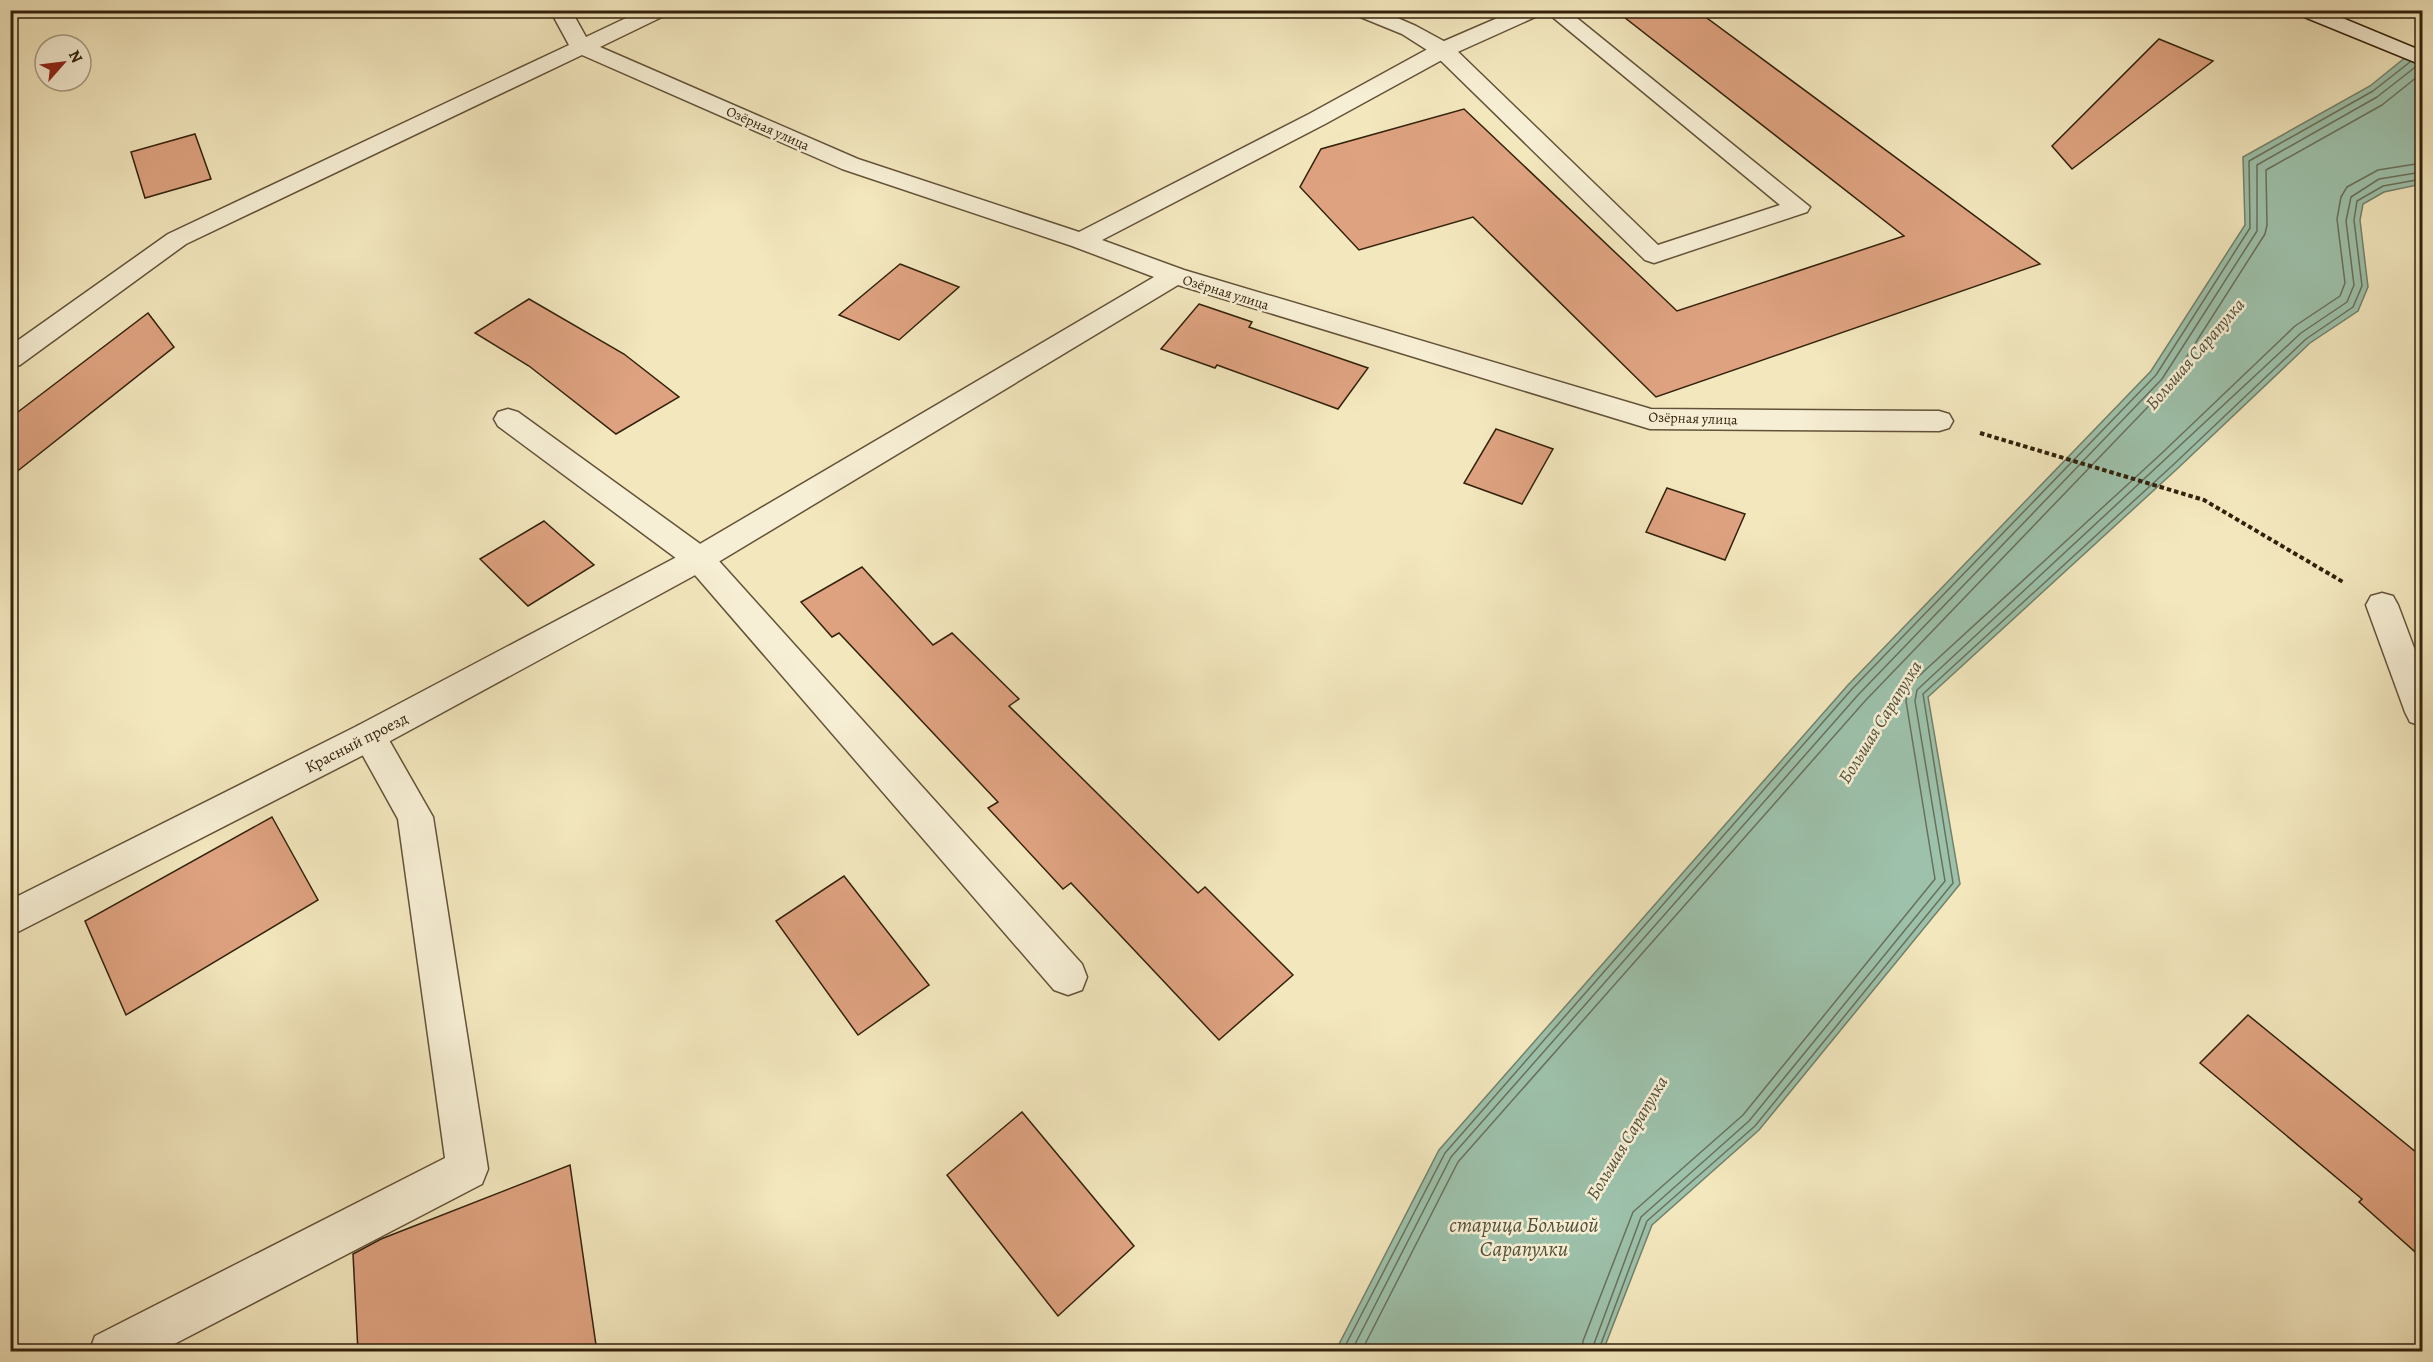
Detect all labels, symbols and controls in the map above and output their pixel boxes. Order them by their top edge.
north arrow [33,33,93,93]
text: N [63,46,88,67]
street label: Озёрная улица [723,102,813,156]
street label: Озёрная улица [1180,270,1272,315]
water label: Большая Сарапулка [2140,293,2250,415]
street label: Озёрная улица [1648,407,1738,430]
water label: Большая Сарапулка [1833,656,1927,788]
street label: Красный проезд [301,707,412,778]
water label: Большая Сарапулка [1581,1072,1673,1204]
water label: старица Большой Сарапулки [1449,1211,1599,1263]

